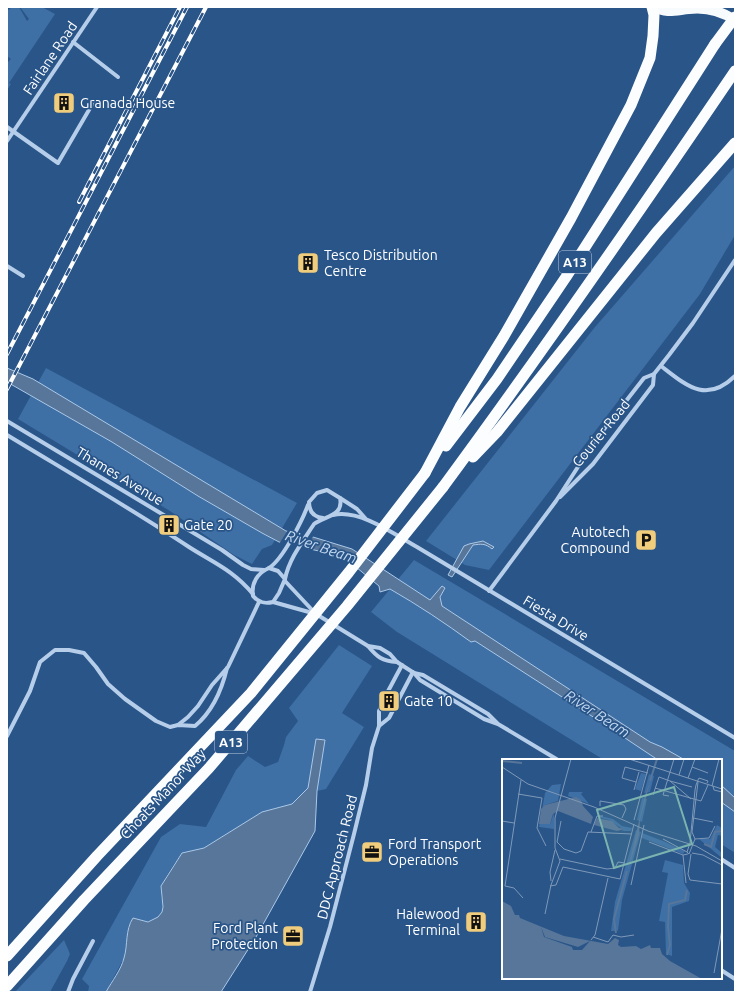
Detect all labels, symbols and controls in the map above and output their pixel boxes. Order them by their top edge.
street label: Fairlane Road [20,18,80,98]
building icon: Granada House [51,90,77,116]
place label: Granada House [80,95,175,111]
place label: Tesco Distribution Centre [324,247,438,279]
building icon: Tesco Distribution Centre [295,250,321,276]
road number: A13 [559,251,591,273]
street label: Courier Road [569,396,633,470]
street label: Thames Avenue [73,444,167,508]
building icon: Gate 20 [156,512,182,538]
place label: Gate 20 [184,517,233,533]
place label: Autotech Compound [561,524,630,556]
water label: River Beam [283,526,359,567]
parking icon: Autotech Compound [633,527,659,553]
street label: Fiesta Drive [520,592,592,644]
water label: River Beam [562,686,633,741]
building icon: Gate 10 [376,688,402,714]
place label: Gate 10 [404,693,453,709]
road number: A13 [215,731,247,753]
street label: Choats Manor Way [117,745,209,842]
inset map [502,759,722,979]
street label: DDC Approach Road [314,793,360,921]
place label: Ford Transport Operations [388,836,482,868]
office icon: Ford Transport Operations [359,839,385,865]
place label: Halewood Terminal [396,906,460,938]
building icon: Halewood Terminal [463,909,489,935]
place label: Ford Plant Protection [211,920,278,952]
office icon: Ford Plant Protection [280,923,306,949]

